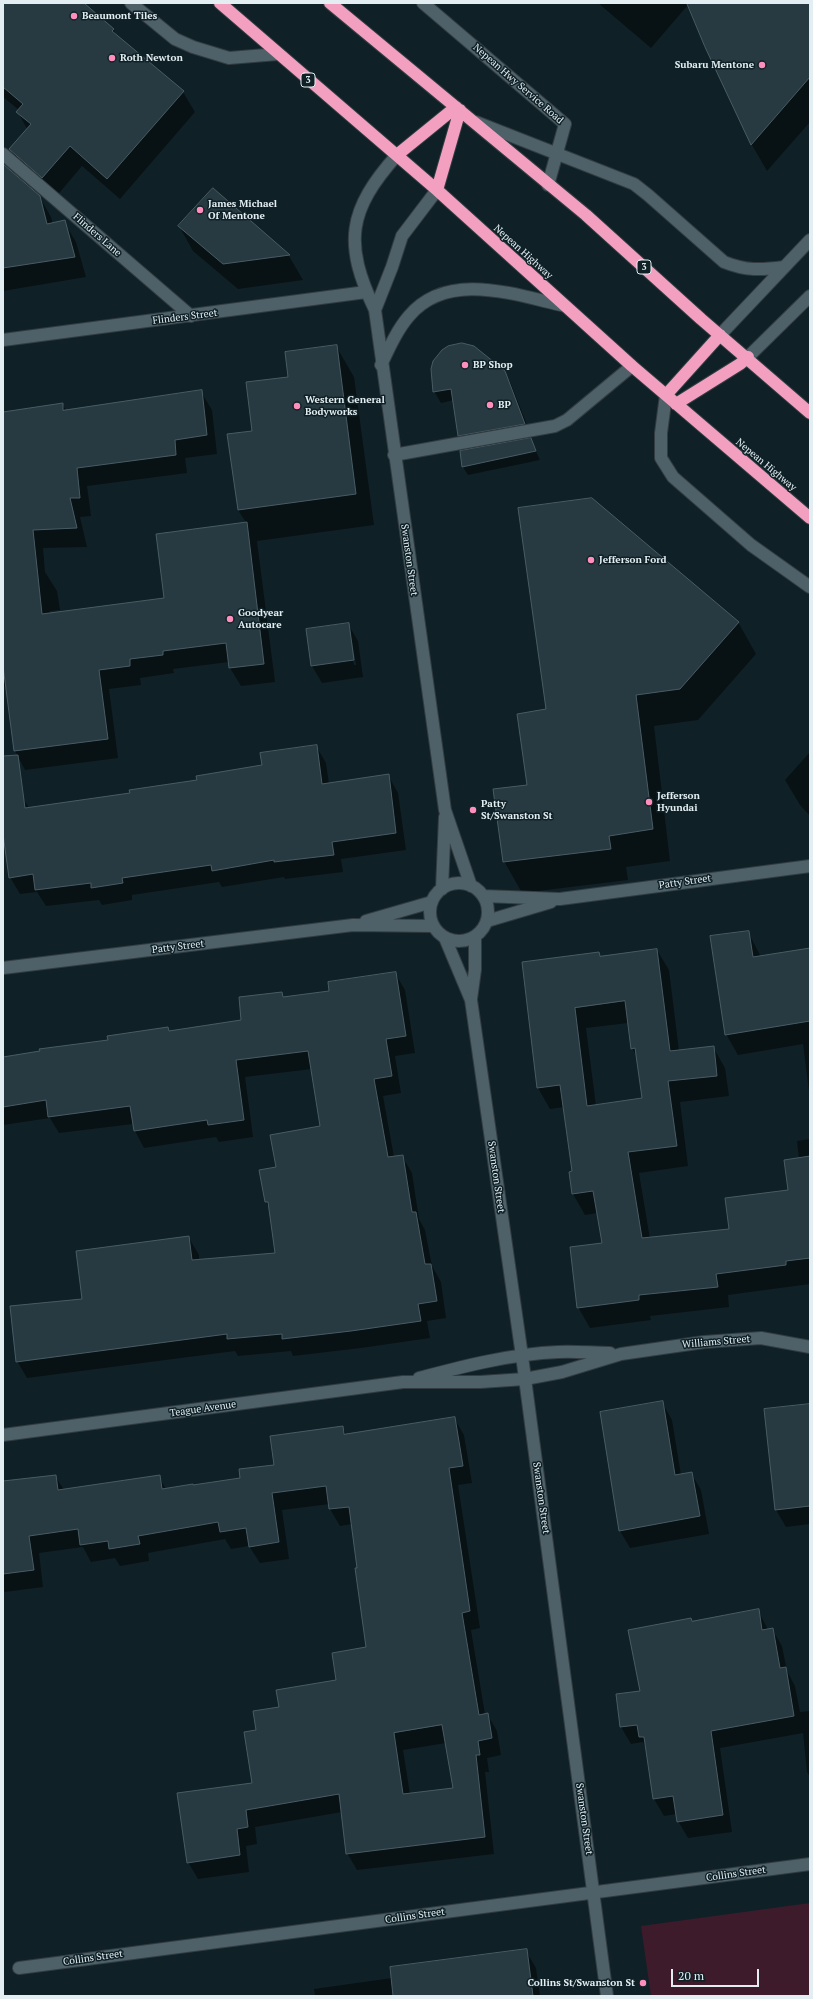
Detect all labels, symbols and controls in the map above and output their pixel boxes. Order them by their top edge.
place label: Beaumont Tiles [82,10,157,22]
marker: Beaumont Tiles [69,11,79,21]
street label: Nepean Hwy Service Road [470,42,566,126]
place label: Roth Newton [120,52,183,64]
marker: Roth Newton [107,53,117,63]
place label: Subaru Mentone [675,59,754,71]
marker: Subaru Mentone [757,60,767,70]
road number: 3 [301,73,315,87]
place label: James Michael Of Mentone [208,198,277,222]
marker: James Michael Of Mentone [195,205,205,215]
street label: Flinders Lane [70,211,124,259]
street label: Nepean Highway [491,222,555,282]
road number: 3 [637,260,651,274]
street label: Flinders Street [152,307,218,327]
place label: BP Shop [473,359,513,371]
marker: BP Shop [460,360,470,370]
place label: Western General Bodyworks [305,394,385,418]
place label: BP [498,399,511,411]
marker: BP [485,400,495,410]
marker: Western General Bodyworks [292,401,302,411]
street label: Nepean Highway [733,436,799,494]
street label: Swanston Street [398,523,420,597]
place label: Jefferson Ford [599,554,667,566]
marker: Jefferson Ford [586,555,596,565]
place label: Goodyear Autocare [238,607,283,630]
marker: Goodyear Autocare [225,614,235,624]
place label: Jefferson Hyundai [657,790,700,814]
marker: Jefferson Hyundai [644,797,654,807]
place label: Patty St/Swanston St [481,798,553,822]
marker: Patty St/Swanston St [468,805,478,815]
street label: Patty Street [658,872,712,892]
street label: Patty Street [151,938,205,956]
street label: Swanston Street [485,1140,507,1214]
street label: Williams Street [681,1333,751,1351]
street label: Teague Avenue [169,1398,237,1420]
street label: Swanston Street [530,1461,552,1535]
street label: Swanston Street [573,1782,595,1856]
street label: Collins Street [705,1864,767,1884]
street label: Collins Street [384,1906,446,1926]
street label: Collins Street [62,1948,124,1968]
scale bar [673,1961,761,1987]
text: 20 m [678,1968,704,1983]
place label: Collins St/Swanston St [528,1977,635,1989]
marker: Collins St/Swanston St [638,1978,648,1988]

